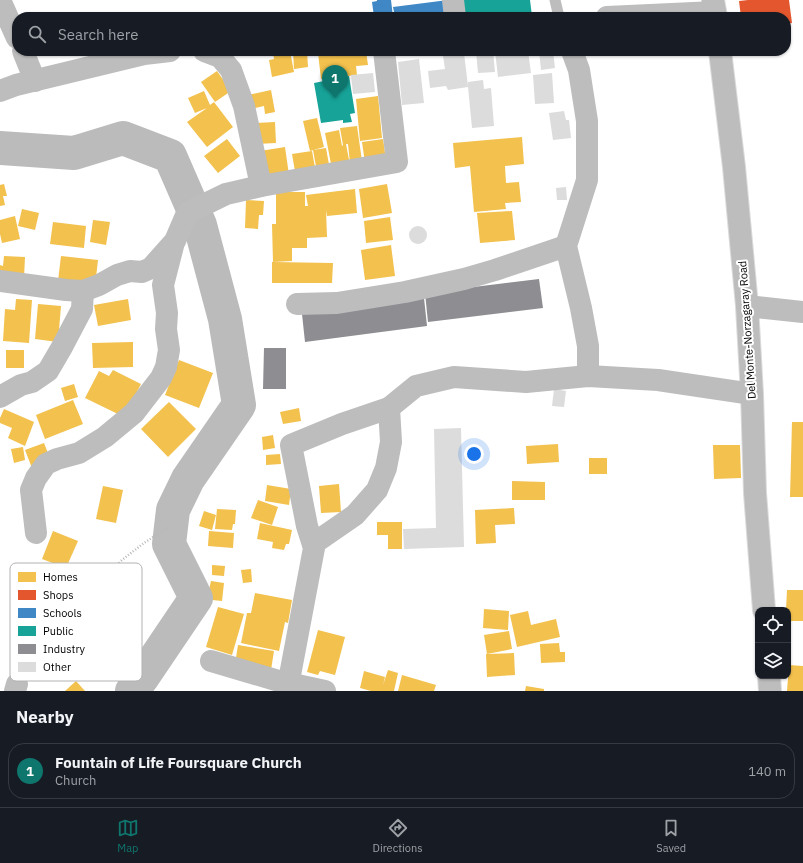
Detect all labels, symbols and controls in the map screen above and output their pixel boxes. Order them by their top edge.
search box [12,12,791,56]
icon: search [26,23,48,45]
text: Search here [58,25,138,44]
pin: 1 [322,65,348,98]
street label: Del Monte-Norzagaray Road [735,260,759,400]
your location [464,444,484,464]
legend [10,563,142,681]
text: Homes [43,570,78,584]
text: Shops [43,588,74,602]
text: Schools [43,606,82,620]
map controls [755,607,791,679]
button: locate [755,607,791,643]
text: Public [43,624,74,638]
text: Industry [43,642,86,656]
button: layers [755,643,791,679]
text: Other [43,660,71,674]
text: Nearby [16,706,74,728]
text: Fountain of Life Foursquare Church [55,753,302,772]
text: 1 [26,763,34,780]
text: 140 m [748,763,786,780]
text: Church [55,772,96,789]
tab: Map [117,817,139,855]
tab: Directions [373,817,423,855]
tab: Saved [656,817,686,855]

